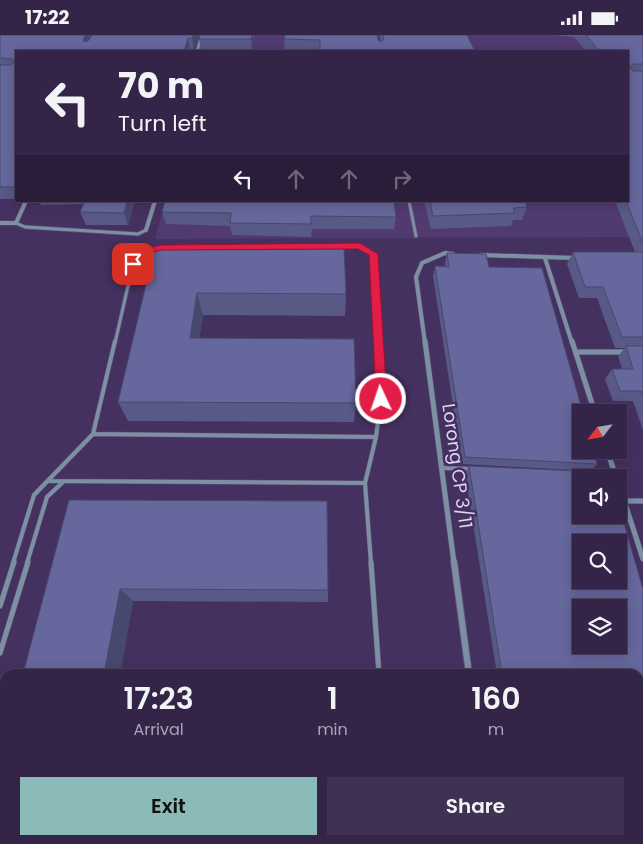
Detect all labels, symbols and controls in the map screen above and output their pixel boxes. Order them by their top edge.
text: 17:22 [25,4,69,31]
text: 70 m [118,61,204,110]
icon: left [35,70,100,135]
text: Turn left [118,108,206,139]
icon: left [229,165,257,193]
icon: ahead [282,165,310,193]
icon: ahead [335,165,363,193]
icon: right [388,165,416,193]
pin [112,243,154,285]
icon: arrive [119,250,147,278]
position arrow [354,372,406,424]
street label: Lorong CP 3/11 [436,402,479,530]
north arrow [572,404,628,459]
map controls [572,404,627,654]
button: sound [572,469,627,524]
button: search [572,534,627,589]
button: layers [572,599,627,654]
text: 17:23 [123,677,194,720]
text: 1 [327,677,338,720]
text: 160 [471,677,521,720]
text: Arrival [133,718,184,741]
text: min [317,718,348,741]
text: m [488,718,504,741]
button: Exit [20,777,317,835]
button: Share [327,777,624,835]

